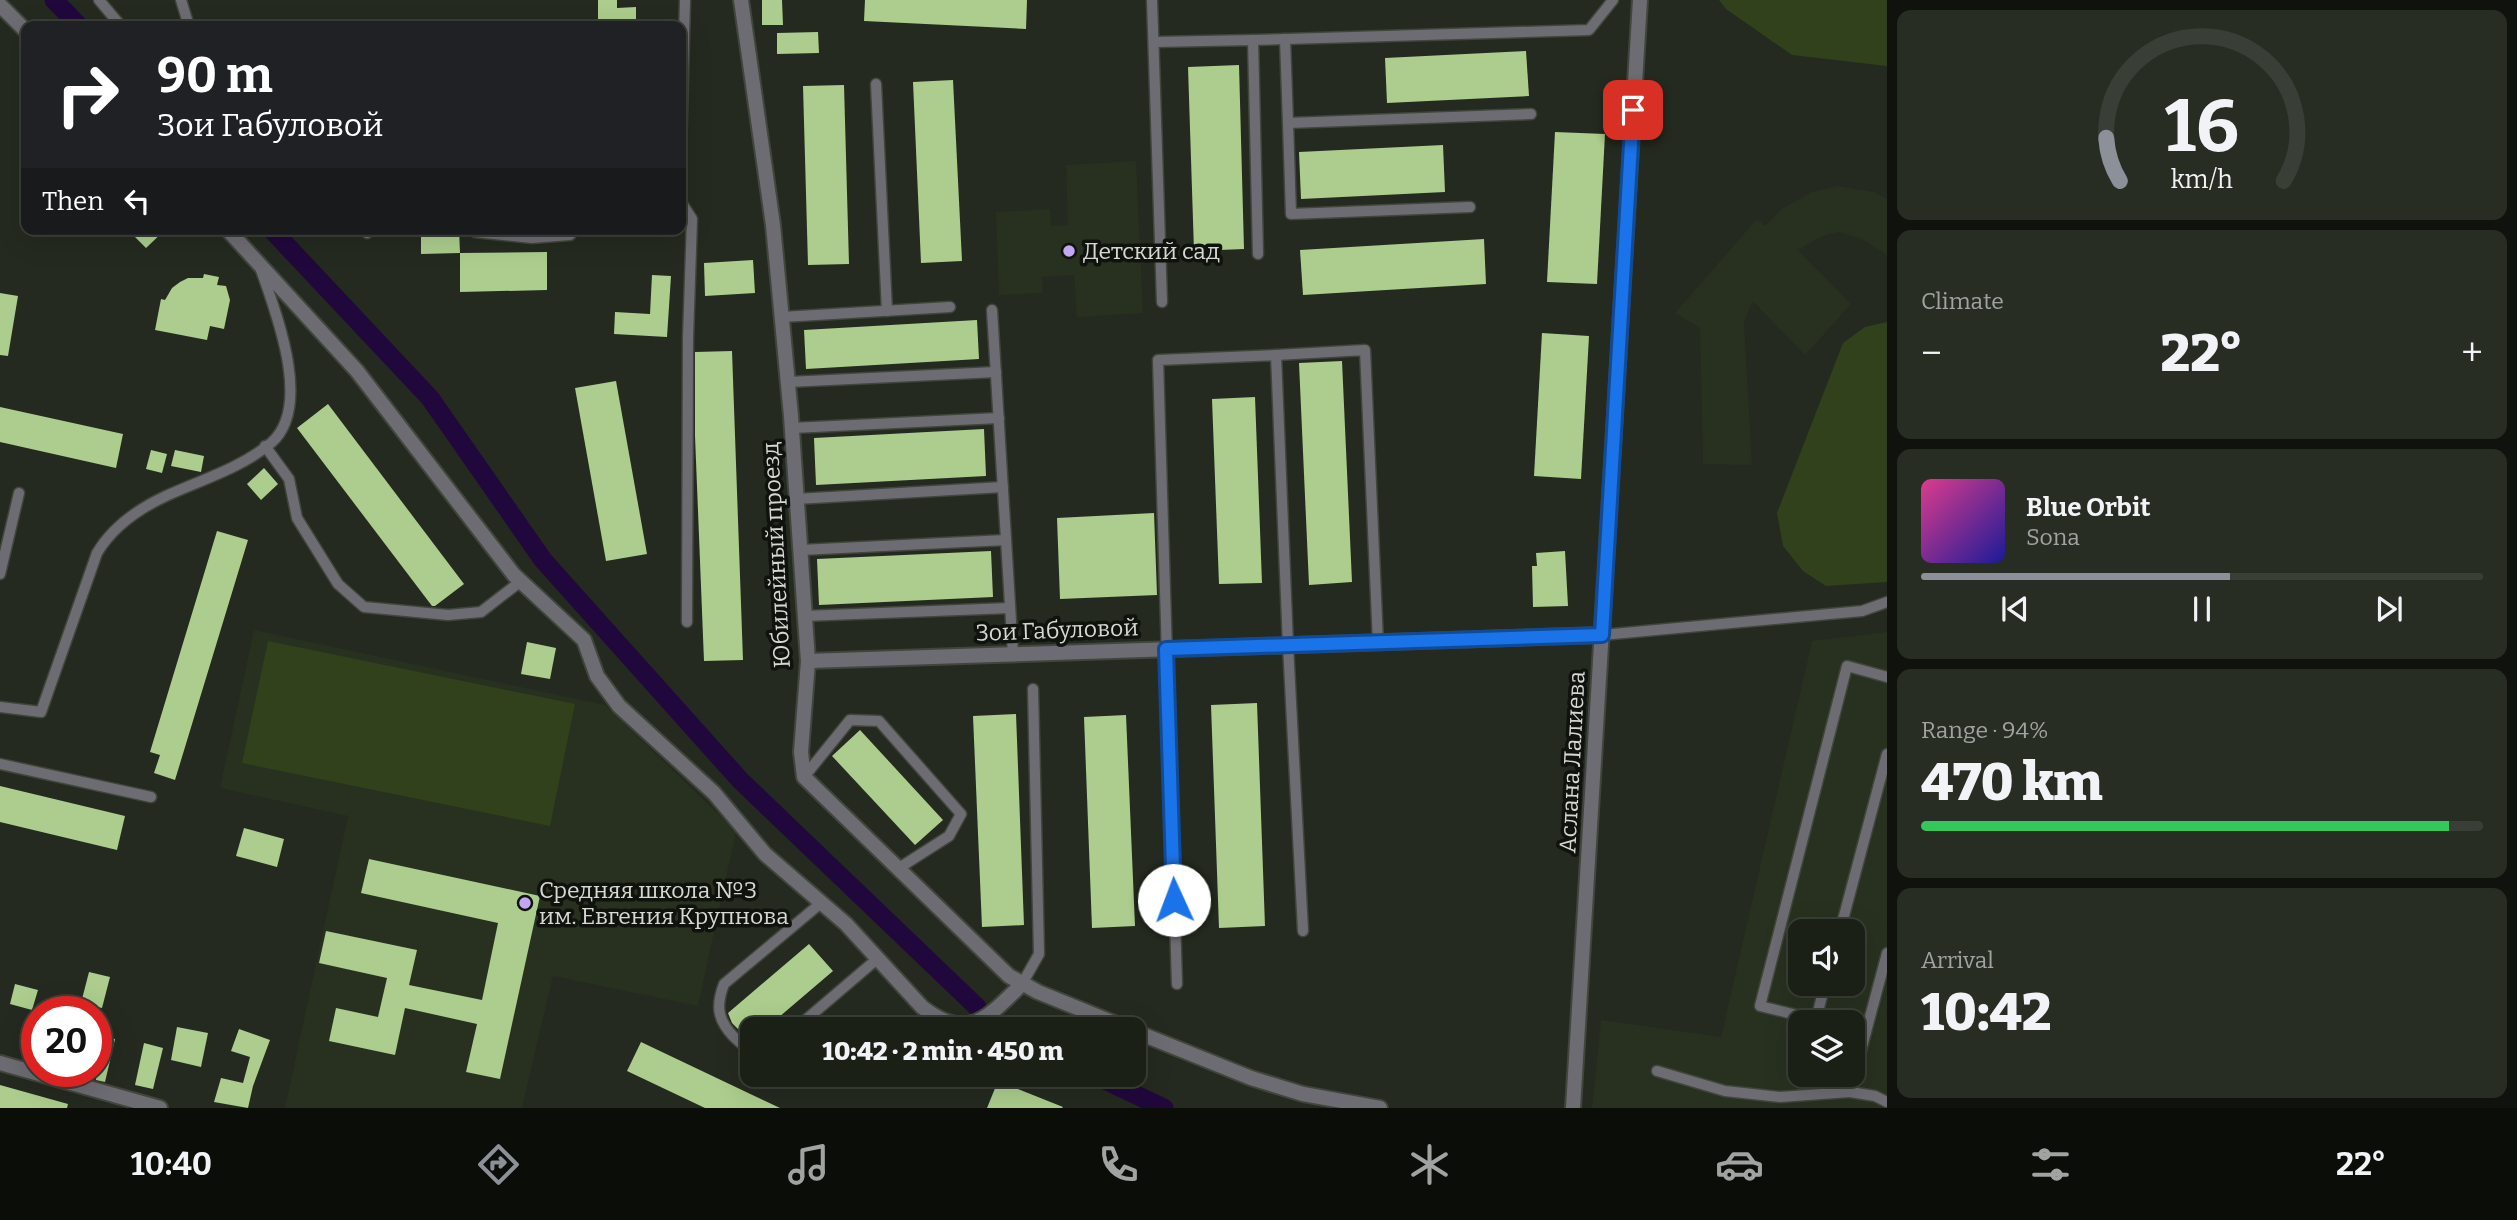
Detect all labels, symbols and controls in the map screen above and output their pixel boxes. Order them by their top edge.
text: 90 m [157,46,273,105]
icon: right [42,49,133,140]
pin [1603,80,1663,140]
text: 16 [2165,83,2239,170]
icon: arrive [1614,91,1652,129]
text: Зои Габуловой [157,106,383,144]
text: km/h [2171,165,2233,195]
icon: left [118,182,156,220]
text: Then [42,186,104,217]
place label: Детский сад [1083,237,1220,265]
marker: Детский сад [1061,243,1077,259]
text: Climate [1921,287,2004,315]
text: 22° [2160,322,2243,385]
text: − [1921,330,1942,376]
text: + [2461,330,2483,376]
street label: Юбилейный проезд [756,441,796,669]
text: Blue Orbit [2026,492,2150,523]
text: Sona [2026,523,2080,551]
icon: previous [1996,590,2034,628]
icon: pause [2183,590,2221,628]
icon: next [2370,590,2408,628]
street label: Зои Габуловой [975,613,1139,647]
street label: Аслана Лалиева [1553,670,1591,854]
text: Range · 94% [1921,716,2048,744]
text: 470 km [1921,751,2103,814]
position arrow [1137,863,1211,937]
place label: Средняя школа №3 им. Евгения Крупнова [539,876,789,930]
marker: Средняя школа №3 им. Евгения Крупнова [517,895,533,911]
map controls [1788,919,1865,1087]
button: sound [1788,919,1865,996]
text: Arrival [1921,946,1994,974]
text: 10:42 [1921,981,2052,1044]
speed limit sign: 20 [21,996,112,1087]
button: layers [1788,1010,1865,1087]
text: 10:42 · 2 min · 450 m [822,1036,1064,1067]
icon: directions [474,1140,523,1189]
icon: music [784,1140,833,1189]
icon: phone [1094,1140,1143,1189]
icon: climate [1405,1140,1454,1189]
icon: car [1715,1140,1764,1189]
icon: filters [2026,1140,2075,1189]
text: 10:40 [131,1145,212,1183]
text: 22° [2336,1145,2386,1183]

